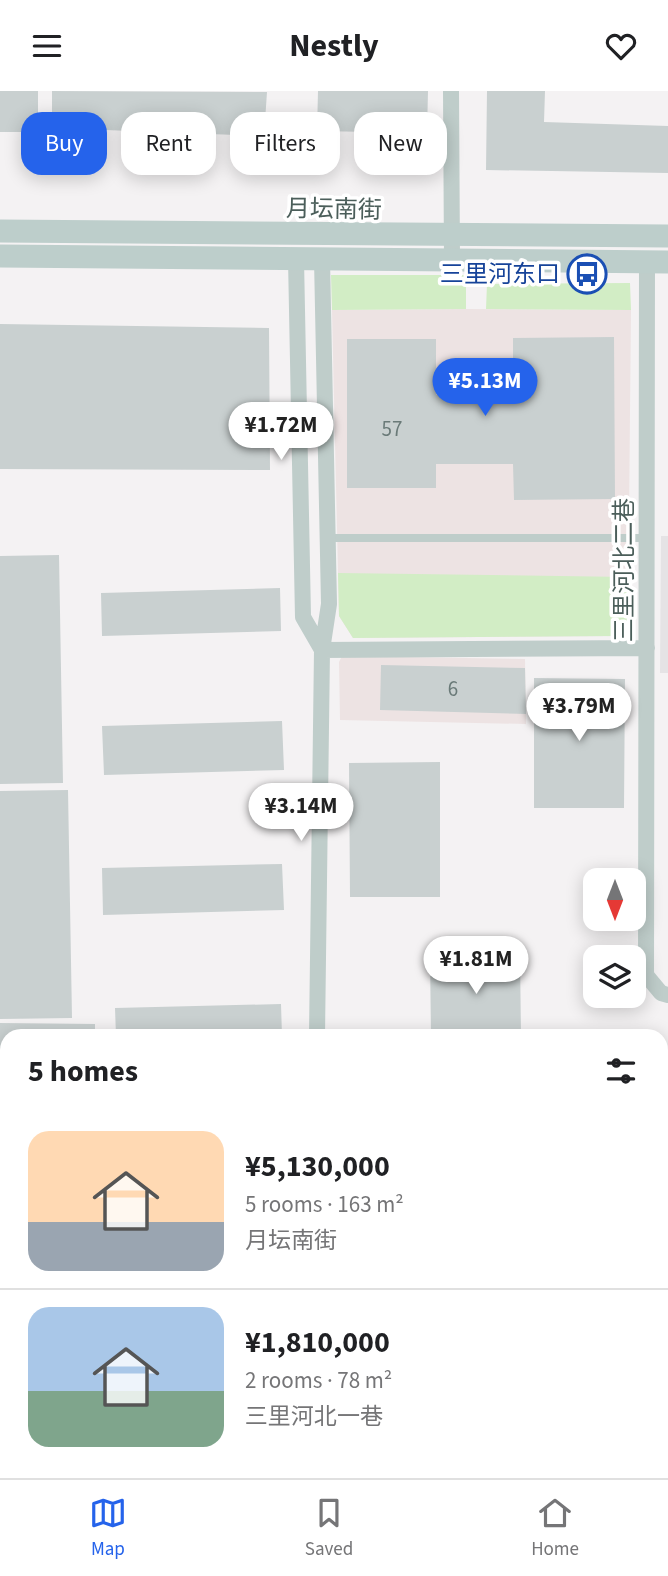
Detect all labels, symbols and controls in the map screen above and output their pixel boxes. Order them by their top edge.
text: Nestly [289,23,379,69]
icon: menu [28,27,66,65]
icon: heart [602,27,640,65]
chip: Buy [21,112,107,175]
chip: Rent [121,112,216,175]
chip: Filters [230,112,340,175]
chip: New [354,112,447,175]
street label: 月坛南街 [286,191,382,228]
bus stop icon: 三里河东口 [566,253,608,295]
place label: 三里河东口 [440,257,560,292]
pin: ¥5.13M [428,359,542,418]
text: ¥5.13M [448,364,522,397]
pin: ¥1.72M [224,403,338,462]
text: ¥1.72M [244,408,318,441]
house number: 57 [382,414,402,444]
street label: 三里河北二巷 [607,498,642,642]
house number: 6 [448,674,458,704]
pin: ¥3.79M [522,683,636,743]
text: ¥3.79M [542,689,616,722]
pin: ¥3.14M [244,783,358,843]
text: ¥3.14M [264,789,338,822]
north arrow [583,868,646,931]
map controls [583,868,646,1008]
pin: ¥1.81M [419,937,533,996]
text: ¥1.81M [439,942,513,975]
button: layers [583,945,646,1008]
text: 5 homes [28,1050,138,1093]
icon: filters [602,1052,640,1090]
text: ¥5,130,000 [245,1145,390,1188]
icon: home [84,1159,168,1243]
text: 5 rooms · 163 m² [245,1188,404,1221]
text: 月坛南街 [245,1224,337,1257]
text: ¥1,810,000 [245,1321,390,1364]
icon: home [84,1335,168,1419]
text: 2 rooms · 78 m² [245,1364,392,1397]
text: 三里河北一巷 [245,1400,383,1433]
tab: Map [89,1494,127,1563]
tab: Saved [305,1494,353,1563]
tab: Home [531,1494,579,1563]

